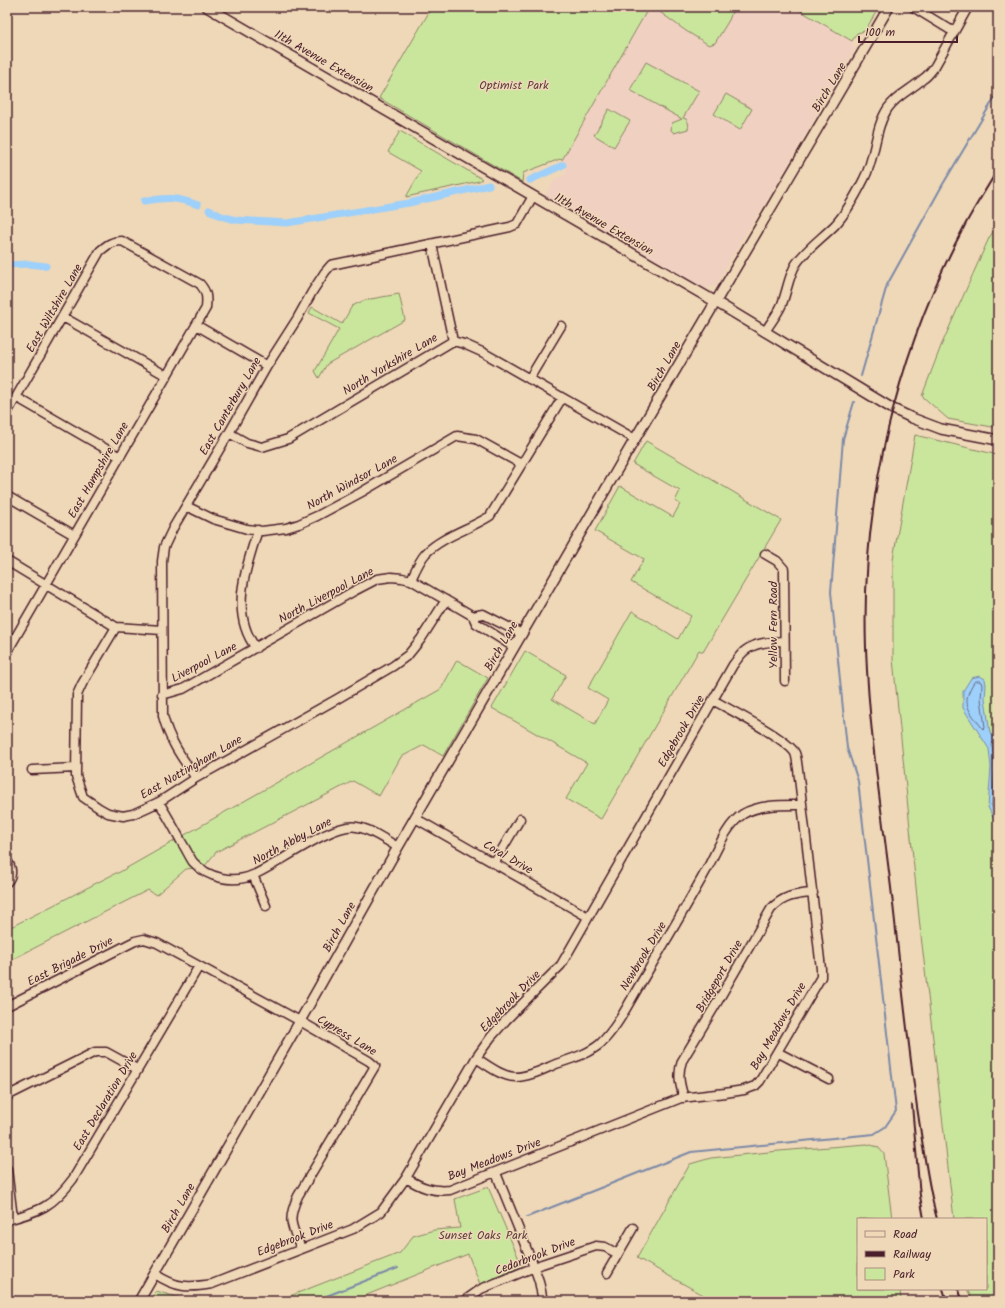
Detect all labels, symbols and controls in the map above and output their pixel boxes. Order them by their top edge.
scale bar [859,18,957,44]
text: 100 m [865,23,896,42]
street label: 11th Avenue Extension [271,25,377,98]
street label: Birch Lane [807,58,852,116]
park label: Optimist Park [479,76,549,95]
street label: 11th Avenue Extension [551,188,657,261]
street label: East Wiltshire Lane [21,260,88,356]
street label: North Yorkshire Lane [339,328,442,400]
street label: Birch Lane [642,337,687,395]
street label: East Canterbury Lane [194,353,267,459]
street label: East Hampshire Lane [63,418,134,522]
street label: North Windsor Lane [303,449,402,515]
street label: North Liverpool Lane [275,562,378,629]
street label: Yellow Fern Road [764,580,783,669]
street label: Birch Lane [479,617,524,675]
street label: Liverpool Lane [168,637,241,688]
street label: Edgebrook Drive [653,691,710,771]
street label: East Nottingham Lane [137,730,246,805]
street label: North Abby Lane [249,812,336,870]
street label: Coral Drive [479,835,537,880]
street label: Birch Lane [318,898,361,956]
street label: Newbrook Drive [615,917,672,995]
street label: East Brigade Drive [24,931,117,991]
street label: Bridgeport Drive [691,936,748,1016]
street label: Edgebrook Drive [475,965,546,1037]
street label: Bay Meadows Drive [746,978,812,1074]
street label: Cypress Lane [313,1010,381,1061]
street label: East Declaration Drive [68,1047,143,1155]
street label: Bay Meadows Drive [445,1133,544,1186]
street label: Birch Lane [156,1179,201,1237]
street label: Edgebrook Drive [254,1215,337,1262]
legend [857,1218,987,1290]
text: Road [893,1225,918,1244]
park label: Sunset Oaks Park [439,1226,528,1245]
street label: Cedarbrook Drive [492,1232,579,1281]
text: Railway [893,1245,931,1264]
text: Park [893,1265,915,1284]

